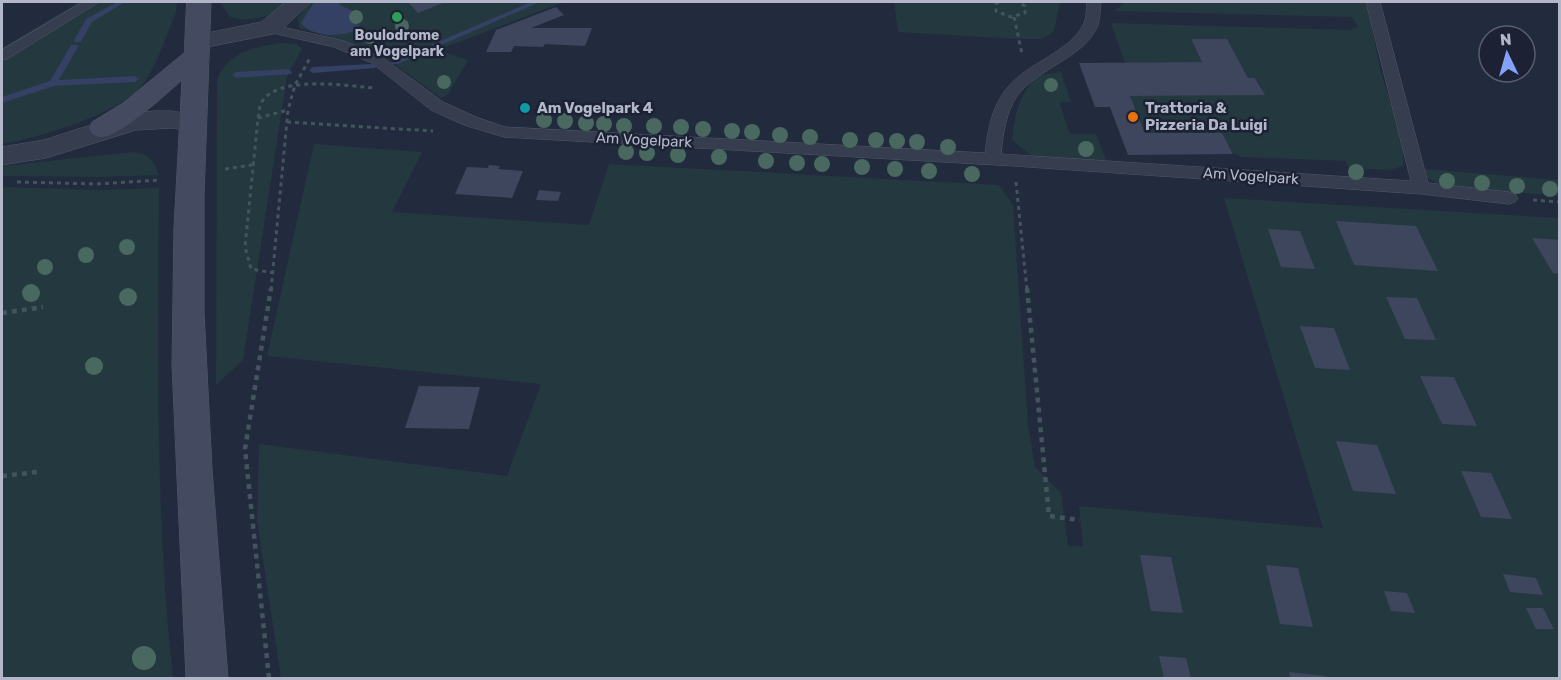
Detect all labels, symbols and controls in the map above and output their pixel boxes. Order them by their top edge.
marker: Boulodrome am Vogelpark [390,10,404,24]
north arrow [1477,24,1537,84]
place label: Boulodrome am Vogelpark [350,27,445,60]
text: N [1499,30,1512,50]
place label: Am Vogelpark 4 [537,99,653,117]
place label: Trattoria & Pizzeria Da Luigi [1145,99,1267,134]
marker: Am Vogelpark 4 [518,101,532,115]
marker: Trattoria & Pizzeria Da Luigi [1126,110,1140,124]
street label: Am Vogelpark [596,129,693,152]
street label: Am Vogelpark [1203,164,1300,188]

